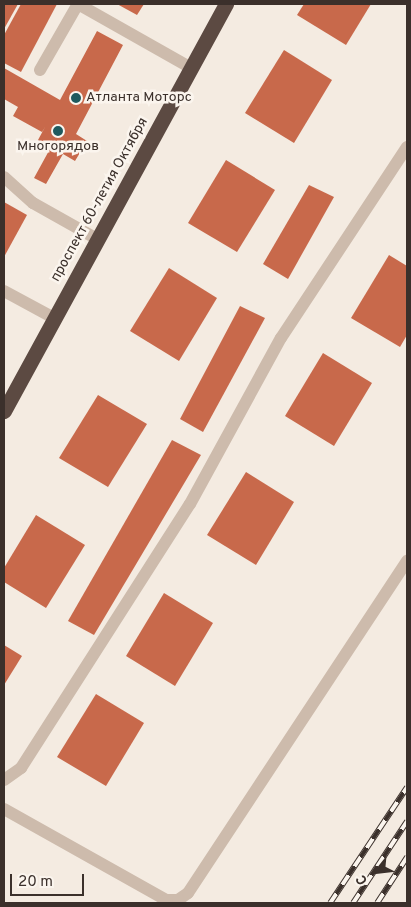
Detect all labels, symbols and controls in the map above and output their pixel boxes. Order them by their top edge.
place label: Атланта Моторс [86,90,192,106]
marker: Атланта Моторс [70,92,82,104]
street label: проспект 60-летия Октября [48,115,152,285]
marker: Многорядов [52,125,64,137]
place label: Многорядов [17,139,99,155]
north arrow [351,847,401,897]
scale bar [12,864,86,896]
text: С [353,871,372,888]
text: 20 m [18,873,53,892]

